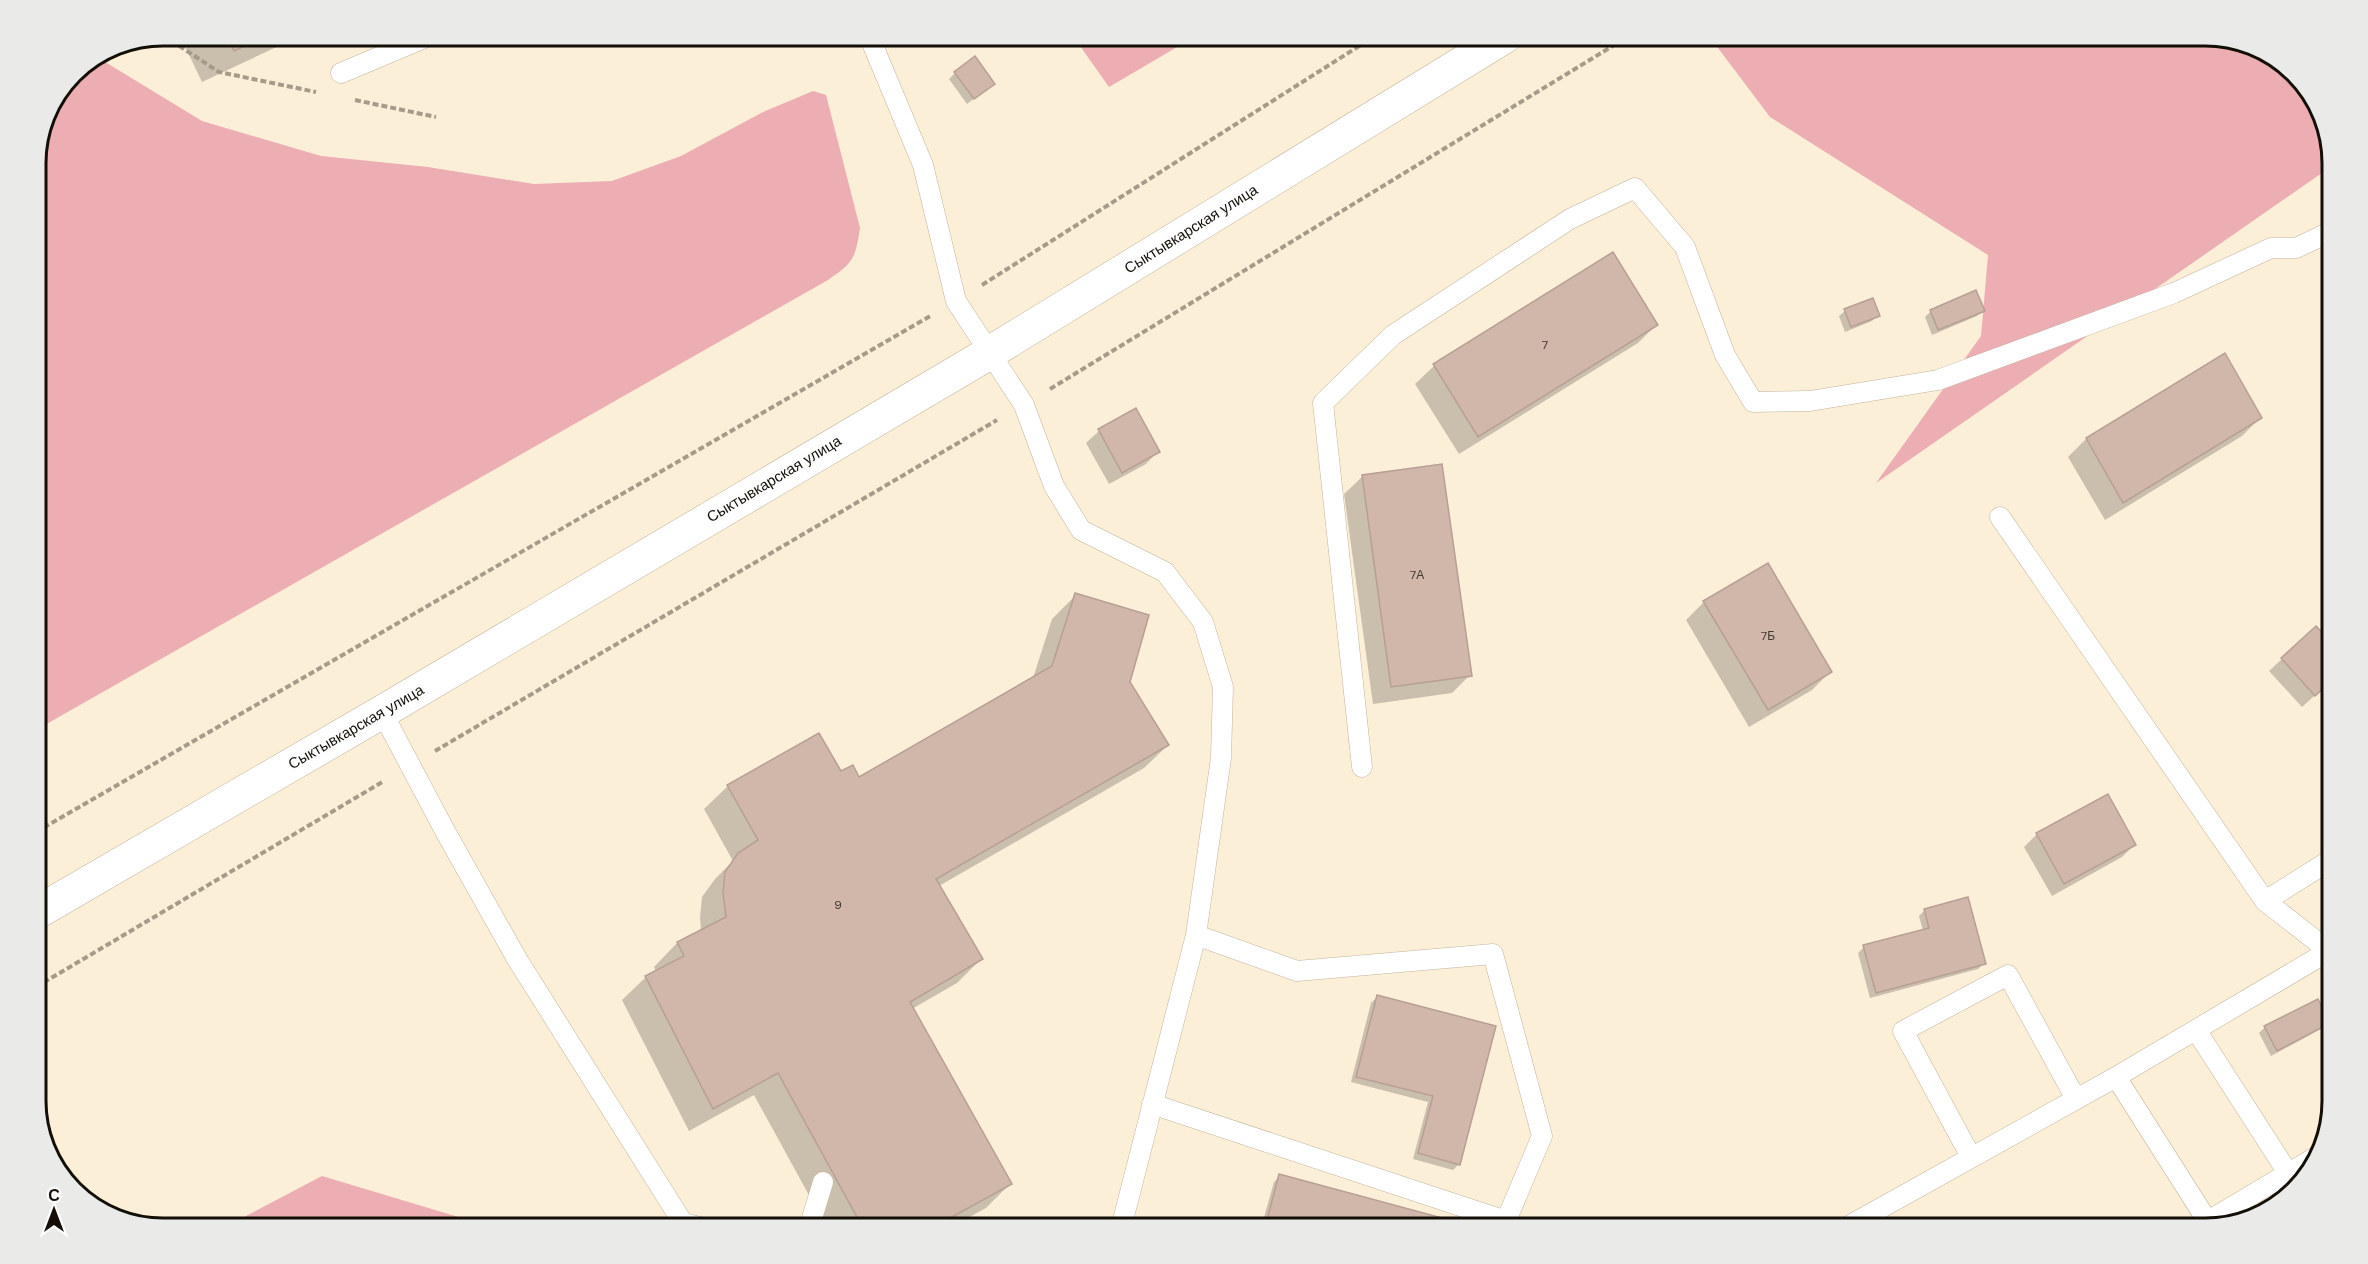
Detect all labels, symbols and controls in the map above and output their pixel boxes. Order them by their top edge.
street label: Сыктывкарская улица [1121,179,1262,278]
house number: 7 [1542,337,1548,353]
street label: Сыктывкарская улица [703,431,846,527]
house number: 7А [1410,567,1424,583]
house number: 7Б [1761,628,1775,644]
street label: Сыктывкарская улица [284,680,428,774]
house number: 9 [834,897,842,913]
north arrow [24,1180,84,1240]
text: С [48,1185,60,1206]

